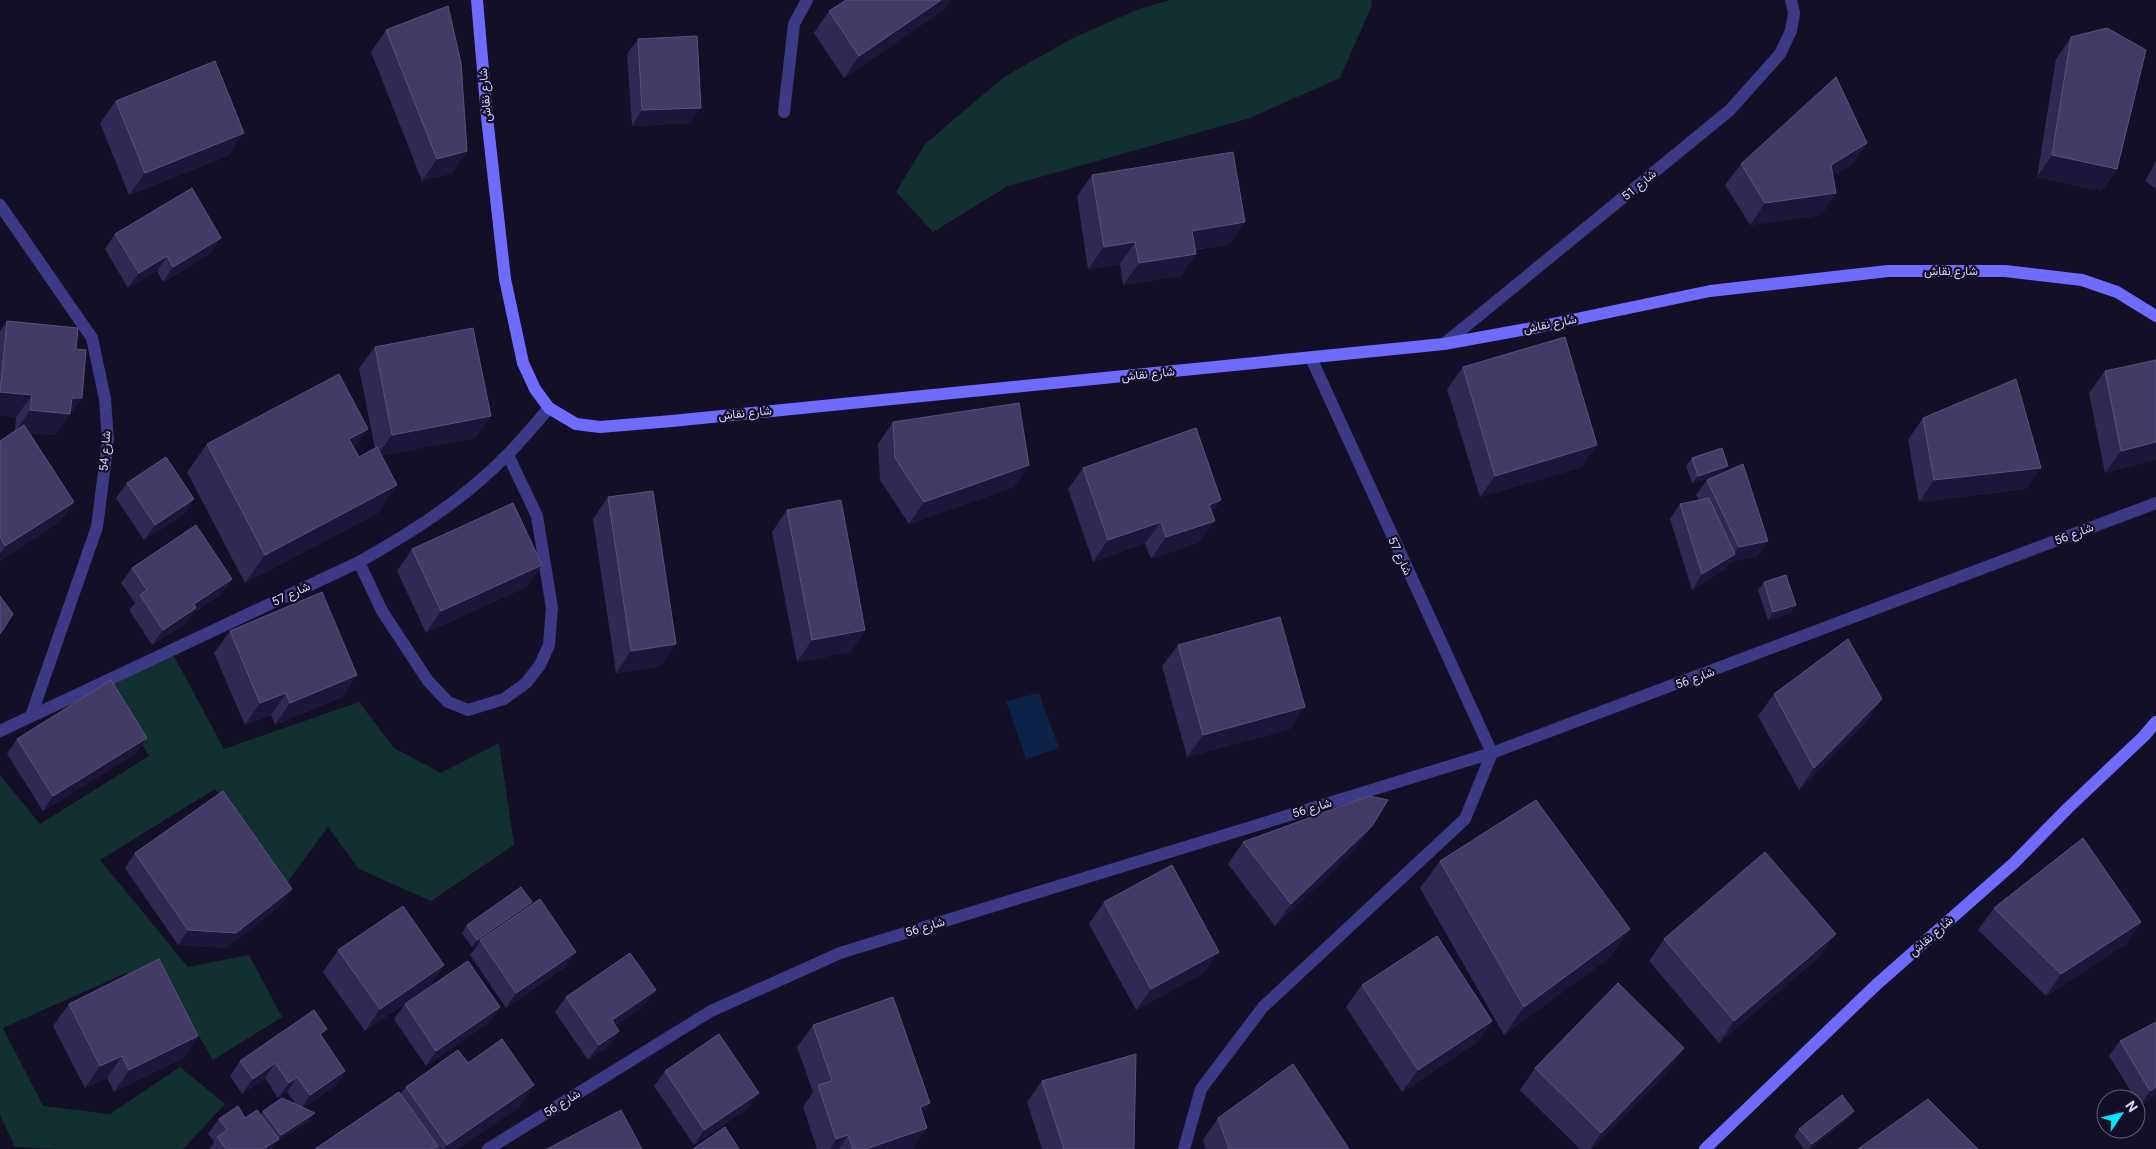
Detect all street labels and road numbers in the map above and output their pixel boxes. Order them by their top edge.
street label: شارع نقاش [476,67,496,122]
street label: شارع 51 [1619,167,1660,205]
street label: شارع نقاش [1924,264,1978,280]
street label: شارع نقاش [1522,312,1578,338]
street label: شارع نقاش [1121,364,1176,386]
street label: شارع نقاش [718,403,773,425]
street label: شارع 54 [97,430,115,472]
street label: شارع 56 [2053,520,2096,550]
street label: شارع 57 [1383,535,1415,578]
street label: شارع 57 [270,579,313,611]
street label: شارع 56 [1674,664,1717,693]
street label: شارع 56 [1291,795,1334,823]
street label: شارع نقاش [1906,913,1957,960]
street label: شارع 56 [904,914,947,942]
street label: شارع 56 [541,1086,584,1121]

